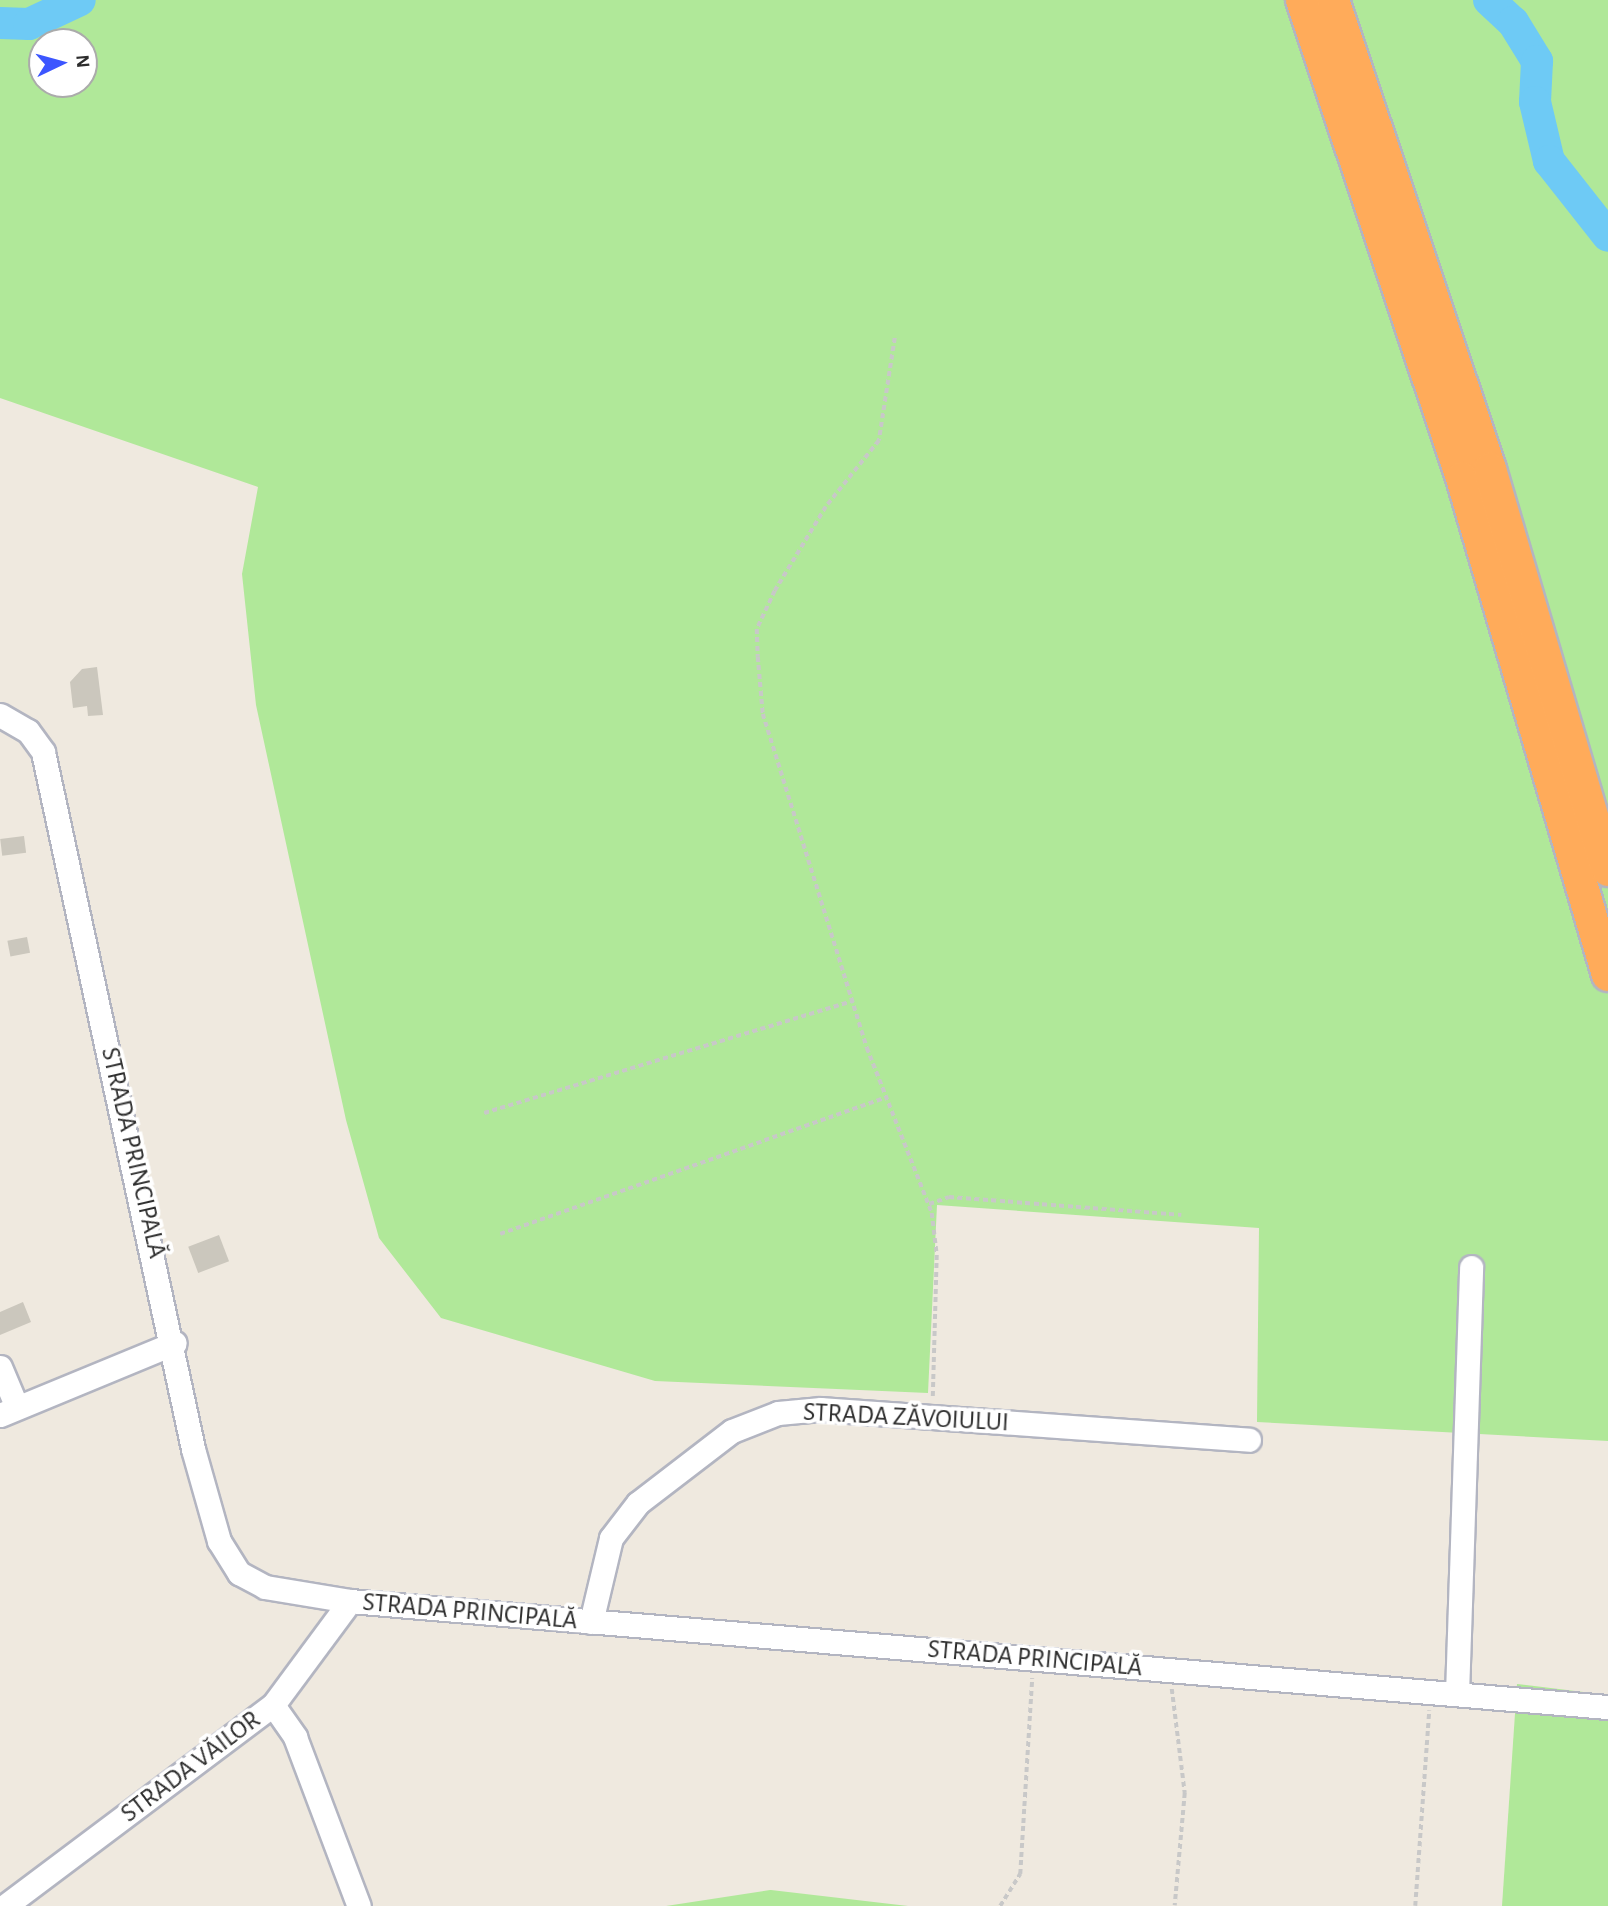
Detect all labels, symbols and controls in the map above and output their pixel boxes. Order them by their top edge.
north arrow [28,28,98,98]
text: N [72,54,92,69]
street label: STRADA PRINCIPALĂ [94,1044,172,1262]
street label: STRADA ZĂVOIULUI [802,1397,1010,1439]
street label: STRADA PRINCIPALĂ [361,1587,579,1637]
street label: STRADA PRINCIPALĂ [926,1634,1144,1684]
street label: STRADA VĂILOR [115,1704,267,1830]

